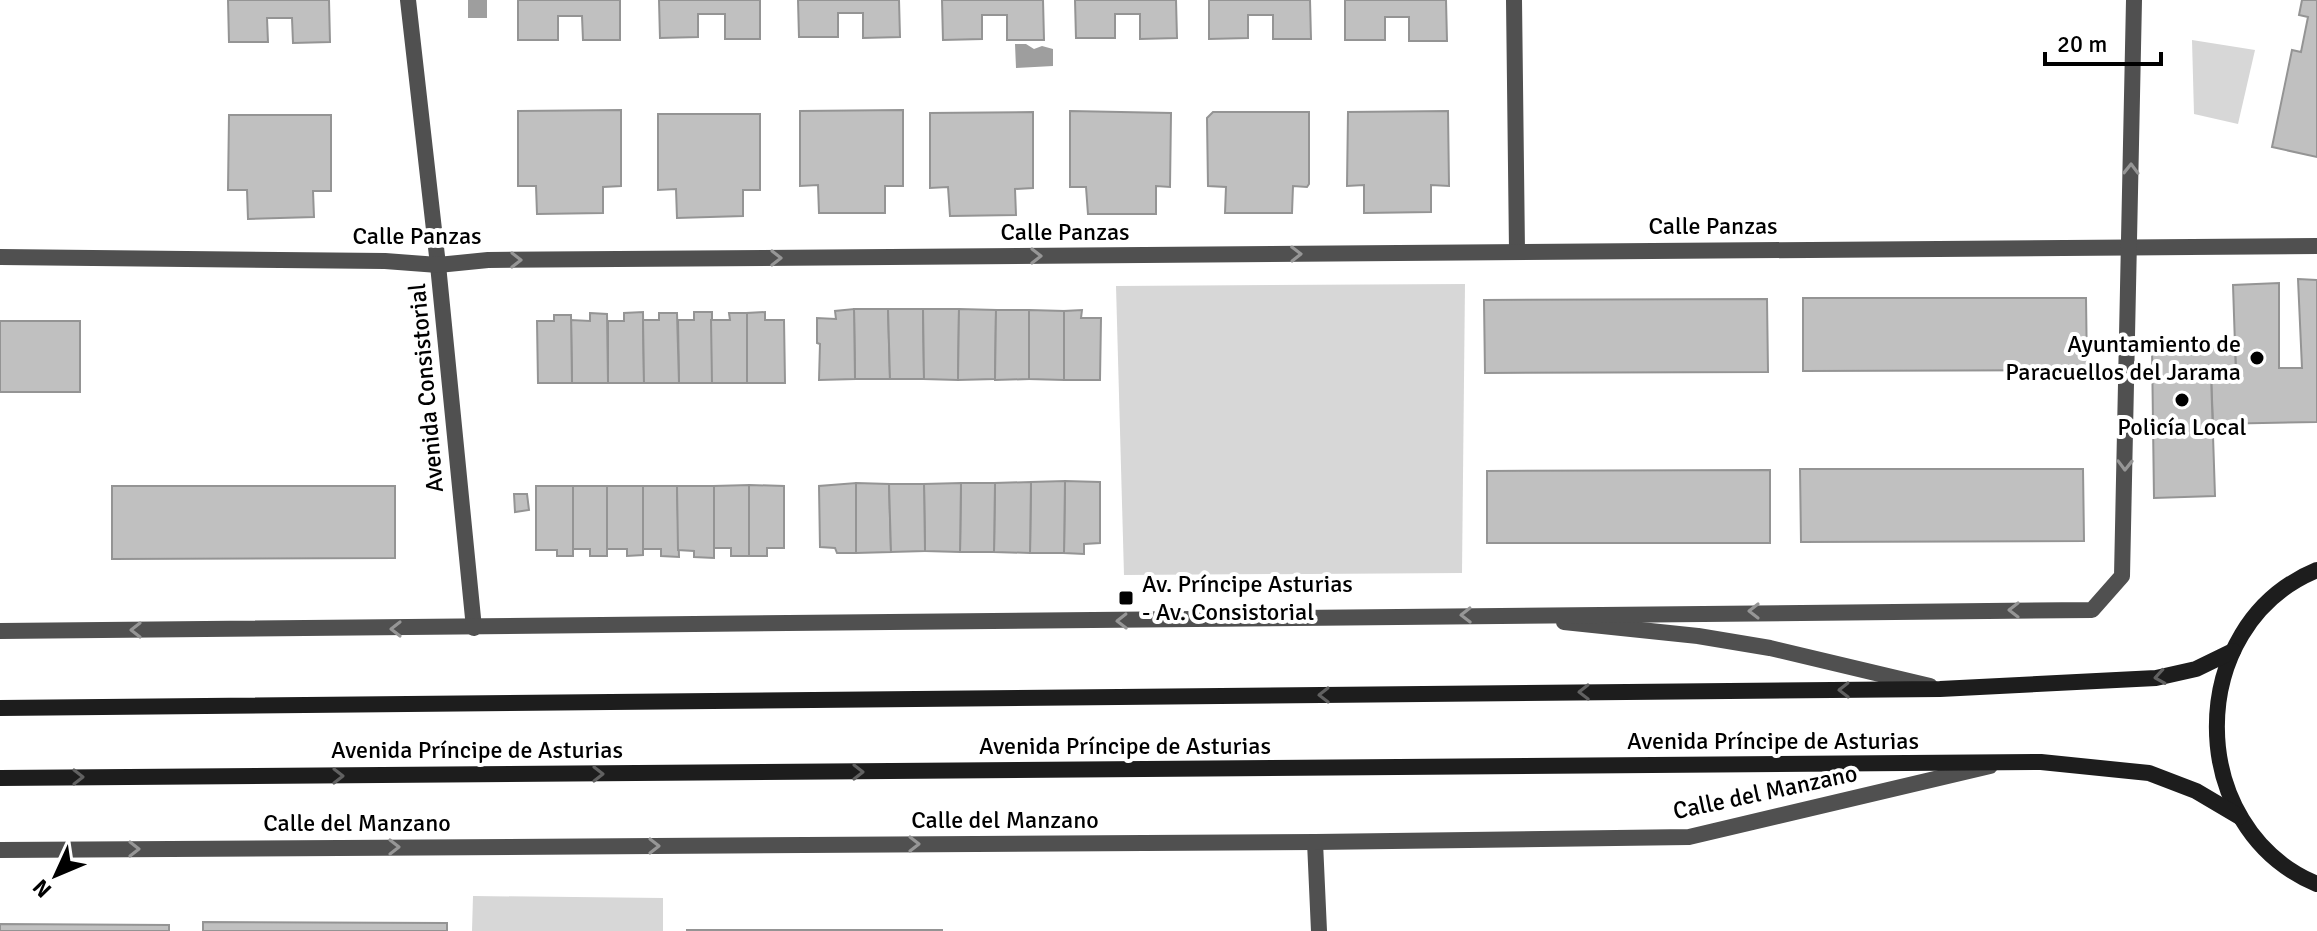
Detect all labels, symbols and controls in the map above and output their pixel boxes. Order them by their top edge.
scale bar [2045,16,2161,66]
text: 20 m [2057,29,2107,59]
one-way arrow [2123,162,2140,175]
street label: Calle Panzas [1648,211,1778,241]
street label: Calle Panzas [1000,217,1130,247]
street label: Calle Panzas [352,221,482,251]
one-way arrow [1290,245,1303,262]
one-way arrow [1030,248,1043,265]
one-way arrow [770,249,783,267]
one-way arrow [510,251,523,269]
street label: Avenida Consistorial [402,282,450,494]
place label: Ayuntamiento de Paracuellos del Jarama [2005,329,2241,387]
marker: Ayuntamiento de Paracuellos del Jarama [2248,349,2266,367]
marker: Policía Local [2173,391,2191,409]
place label: Policía Local [2117,412,2247,442]
one-way arrow [2116,459,2134,472]
place label: Av. Príncipe Asturias - Av. Consistorial [1142,569,1353,627]
marker: Av. Príncipe Asturias - Av. Consistorial [1117,589,1135,607]
one-way arrow [2007,601,2020,619]
one-way arrow [1747,602,1760,620]
one-way arrow [1459,607,1472,624]
one-way arrow [1115,612,1128,629]
one-way arrow [389,620,402,637]
one-way arrow [129,621,142,639]
one-way arrow [2153,667,2166,684]
one-way arrow [1837,681,1850,698]
one-way arrow [1577,683,1590,701]
one-way arrow [1317,686,1330,704]
street label: Avenida Príncipe de Asturias [1627,726,1919,756]
street label: Avenida Príncipe de Asturias [979,731,1271,761]
street label: Avenida Príncipe de Asturias [331,735,623,765]
street label: Calle del Manzano [1670,758,1860,826]
one-way arrow [852,763,865,780]
one-way arrow [592,765,605,782]
one-way arrow [332,767,345,784]
one-way arrow [72,769,85,786]
street label: Calle del Manzano [911,805,1099,835]
street label: Calle del Manzano [263,808,451,838]
north arrow [16,835,96,915]
one-way arrow [908,835,921,853]
one-way arrow [648,837,661,855]
one-way arrow [388,838,401,856]
one-way arrow [128,840,141,858]
text: N [27,874,57,903]

